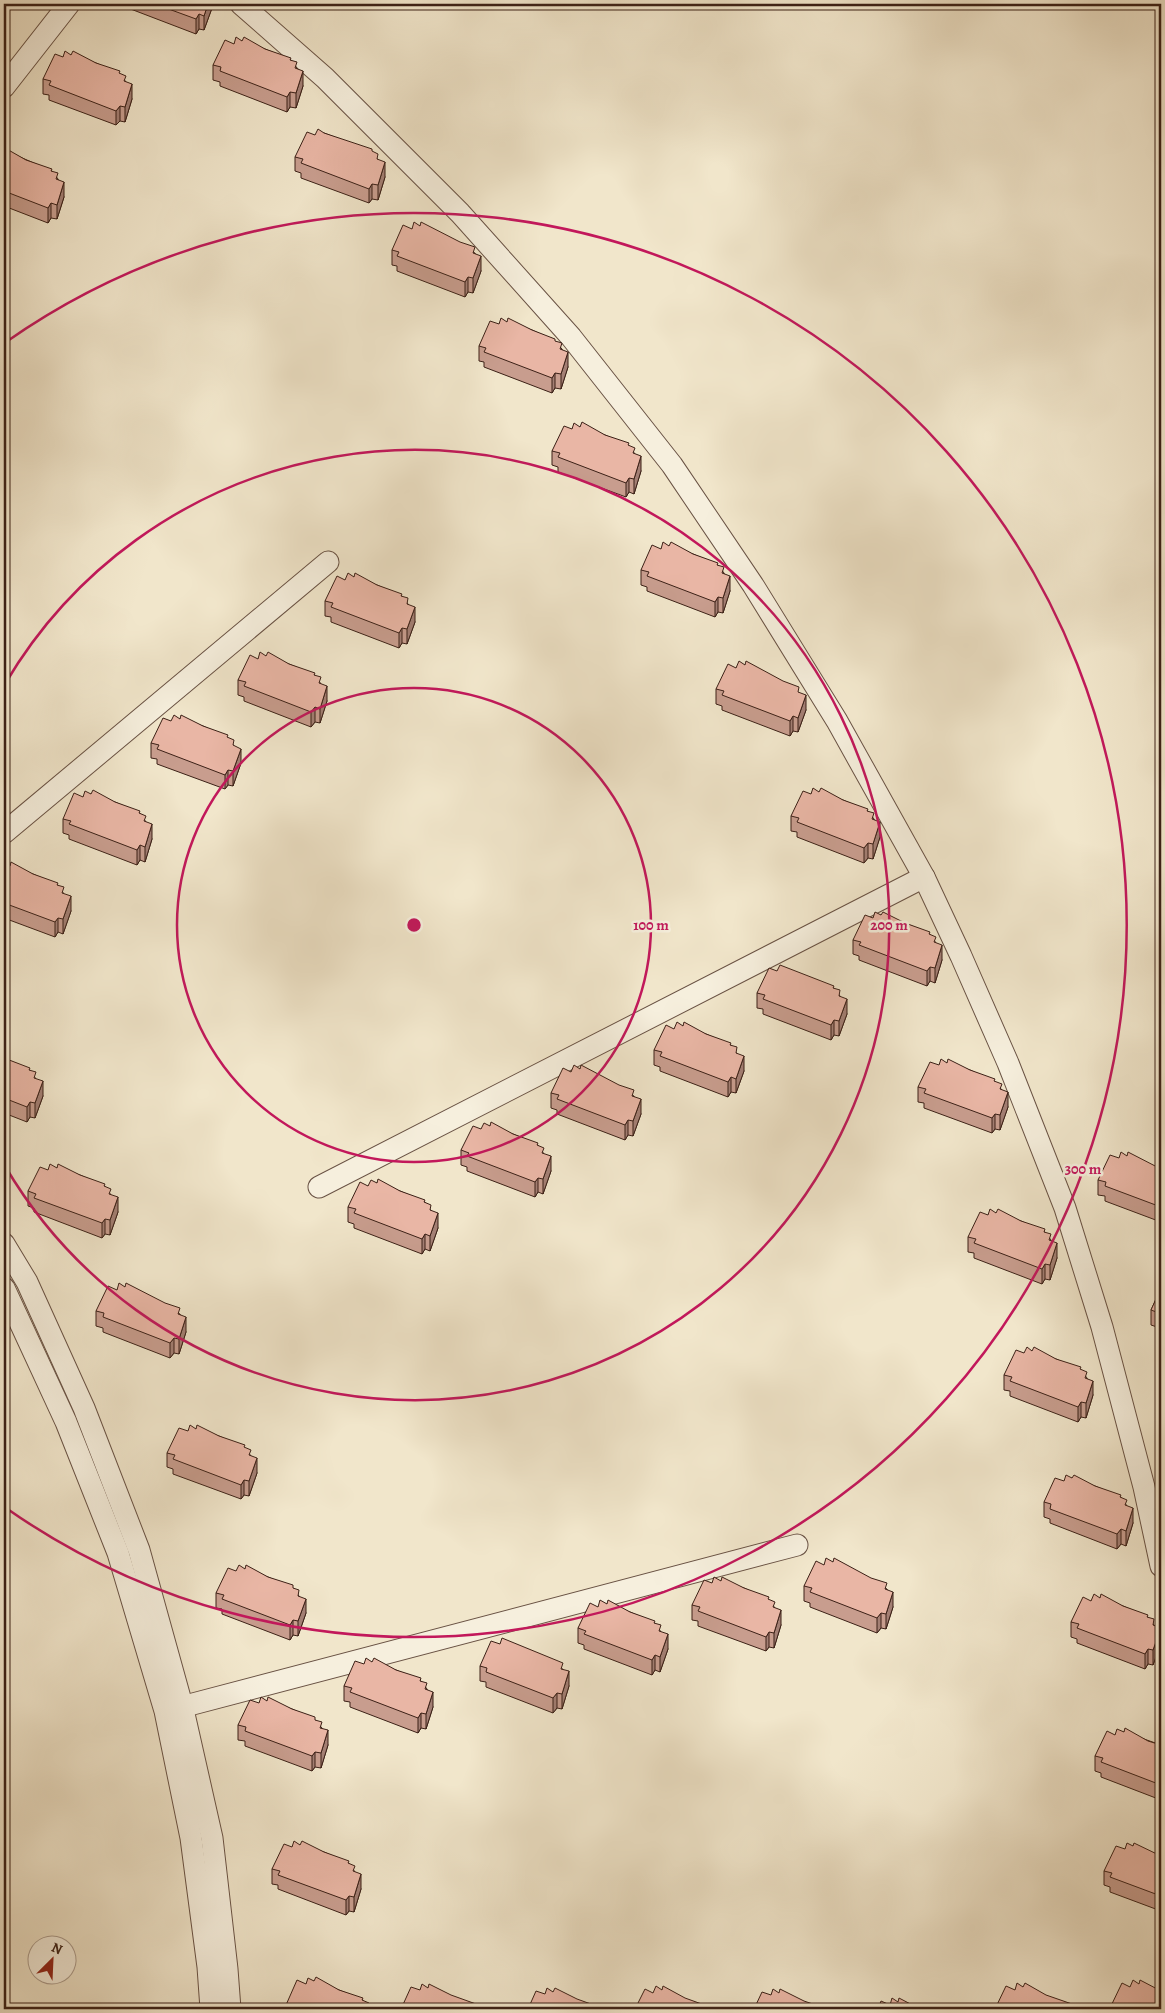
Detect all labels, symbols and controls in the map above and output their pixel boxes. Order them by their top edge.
text: 100 m [633,915,669,935]
text: 200 m [870,915,908,935]
centre of rings [405,916,423,934]
text: 300 m [1065,1159,1102,1179]
north arrow [28,1936,78,1986]
text: N [49,1938,66,1959]

